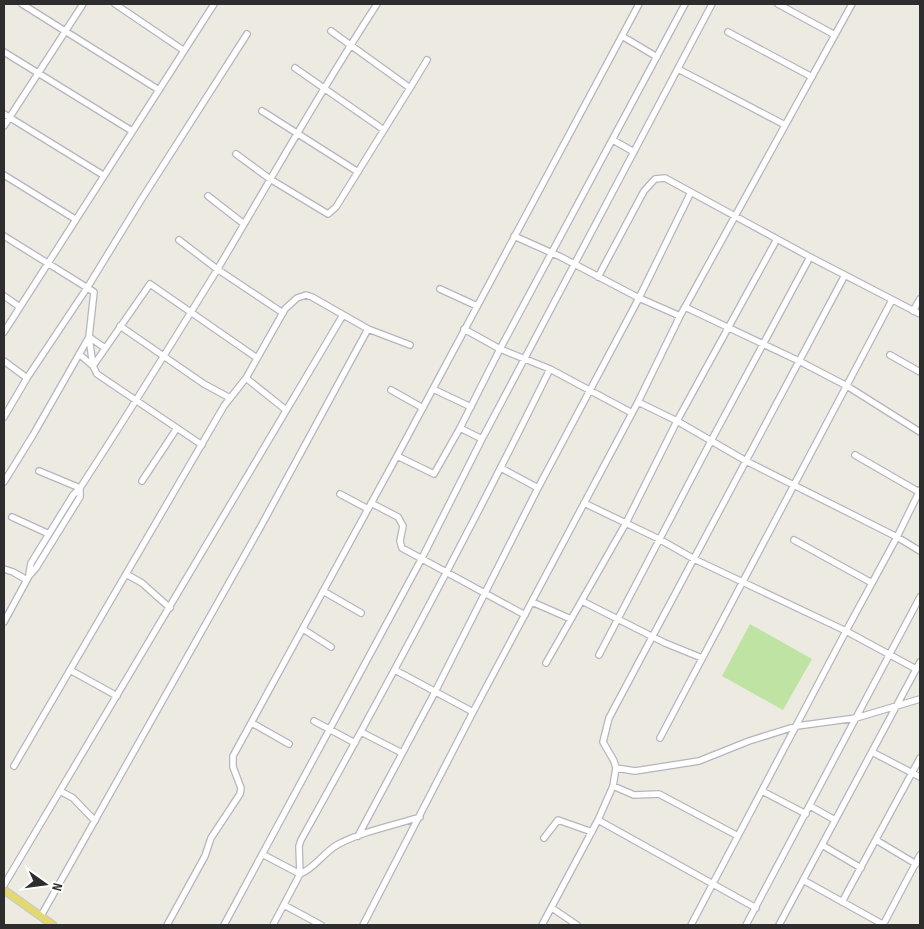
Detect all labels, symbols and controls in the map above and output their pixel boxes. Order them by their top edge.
north arrow [20,859,70,909]
text: N [48,881,66,893]

